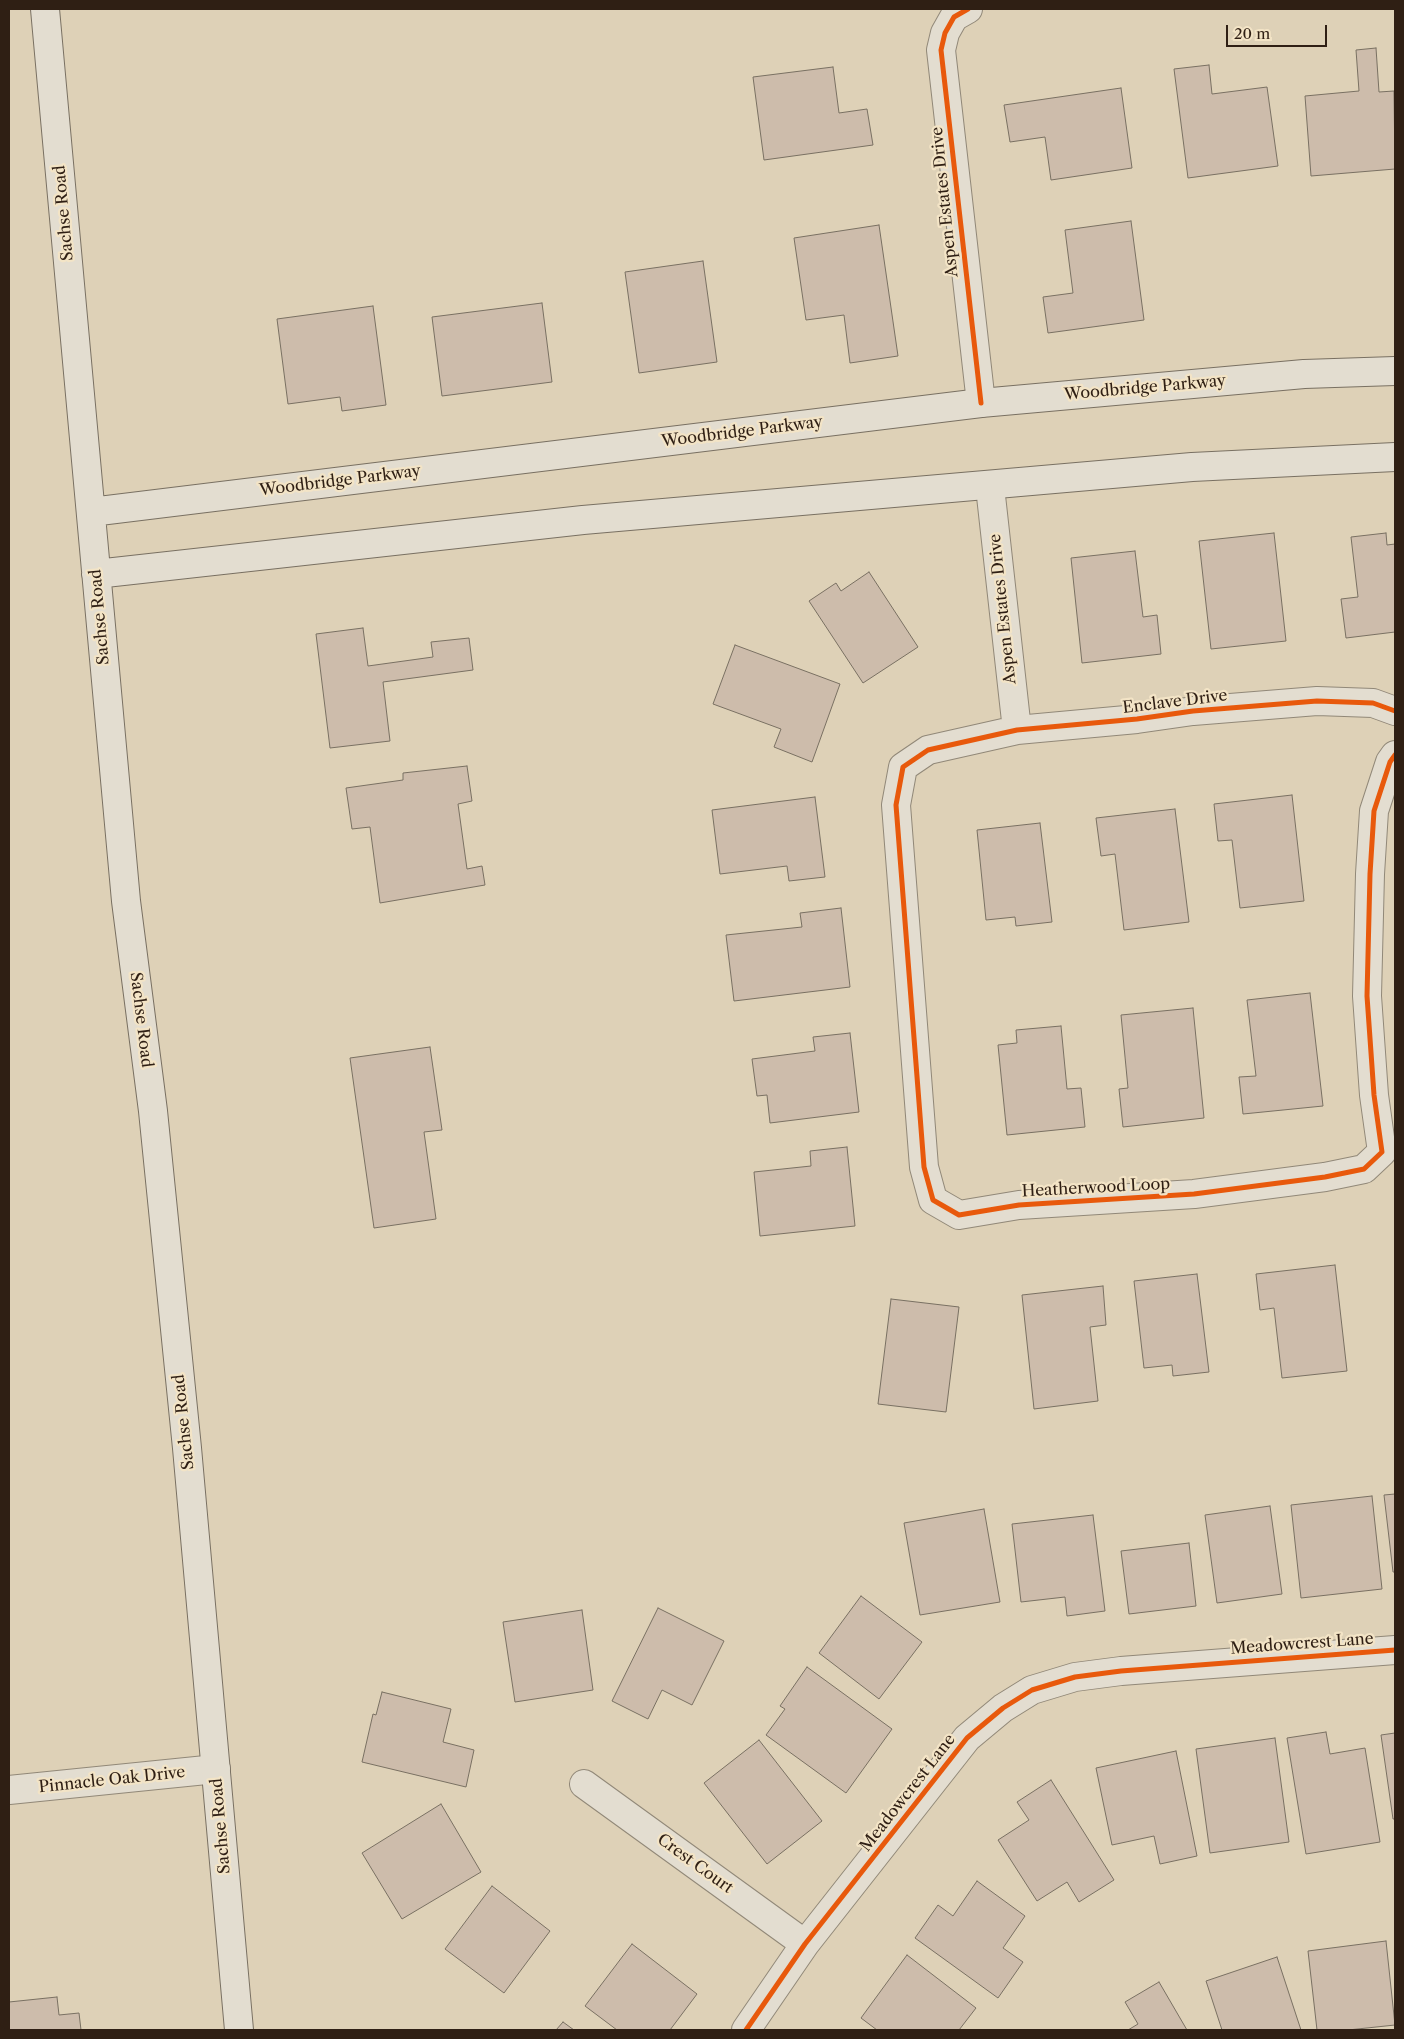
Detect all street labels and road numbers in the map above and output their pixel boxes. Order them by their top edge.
street label: Aspen Estates Drive [928,126,962,278]
street label: Sachse Road [50,164,78,262]
street label: Woodbridge Parkway [1063,371,1227,405]
street label: Woodbridge Parkway [660,413,824,451]
street label: Woodbridge Parkway [258,462,422,500]
street label: Aspen Estates Drive [986,533,1020,685]
street label: Sachse Road [86,568,114,666]
street label: Enclave Drive [1122,686,1228,718]
street label: Sachse Road [126,971,156,1069]
street label: Heatherwood Loop [1021,1175,1171,1201]
street label: Sachse Road [169,1373,199,1471]
street label: Meadowcrest Lane [1230,1629,1374,1659]
street label: Meadowcrest Lane [856,1730,960,1856]
street label: Pinnacle Oak Drive [38,1763,186,1797]
street label: Sachse Road [207,1777,235,1875]
street label: Crest Court [653,1830,737,1898]

